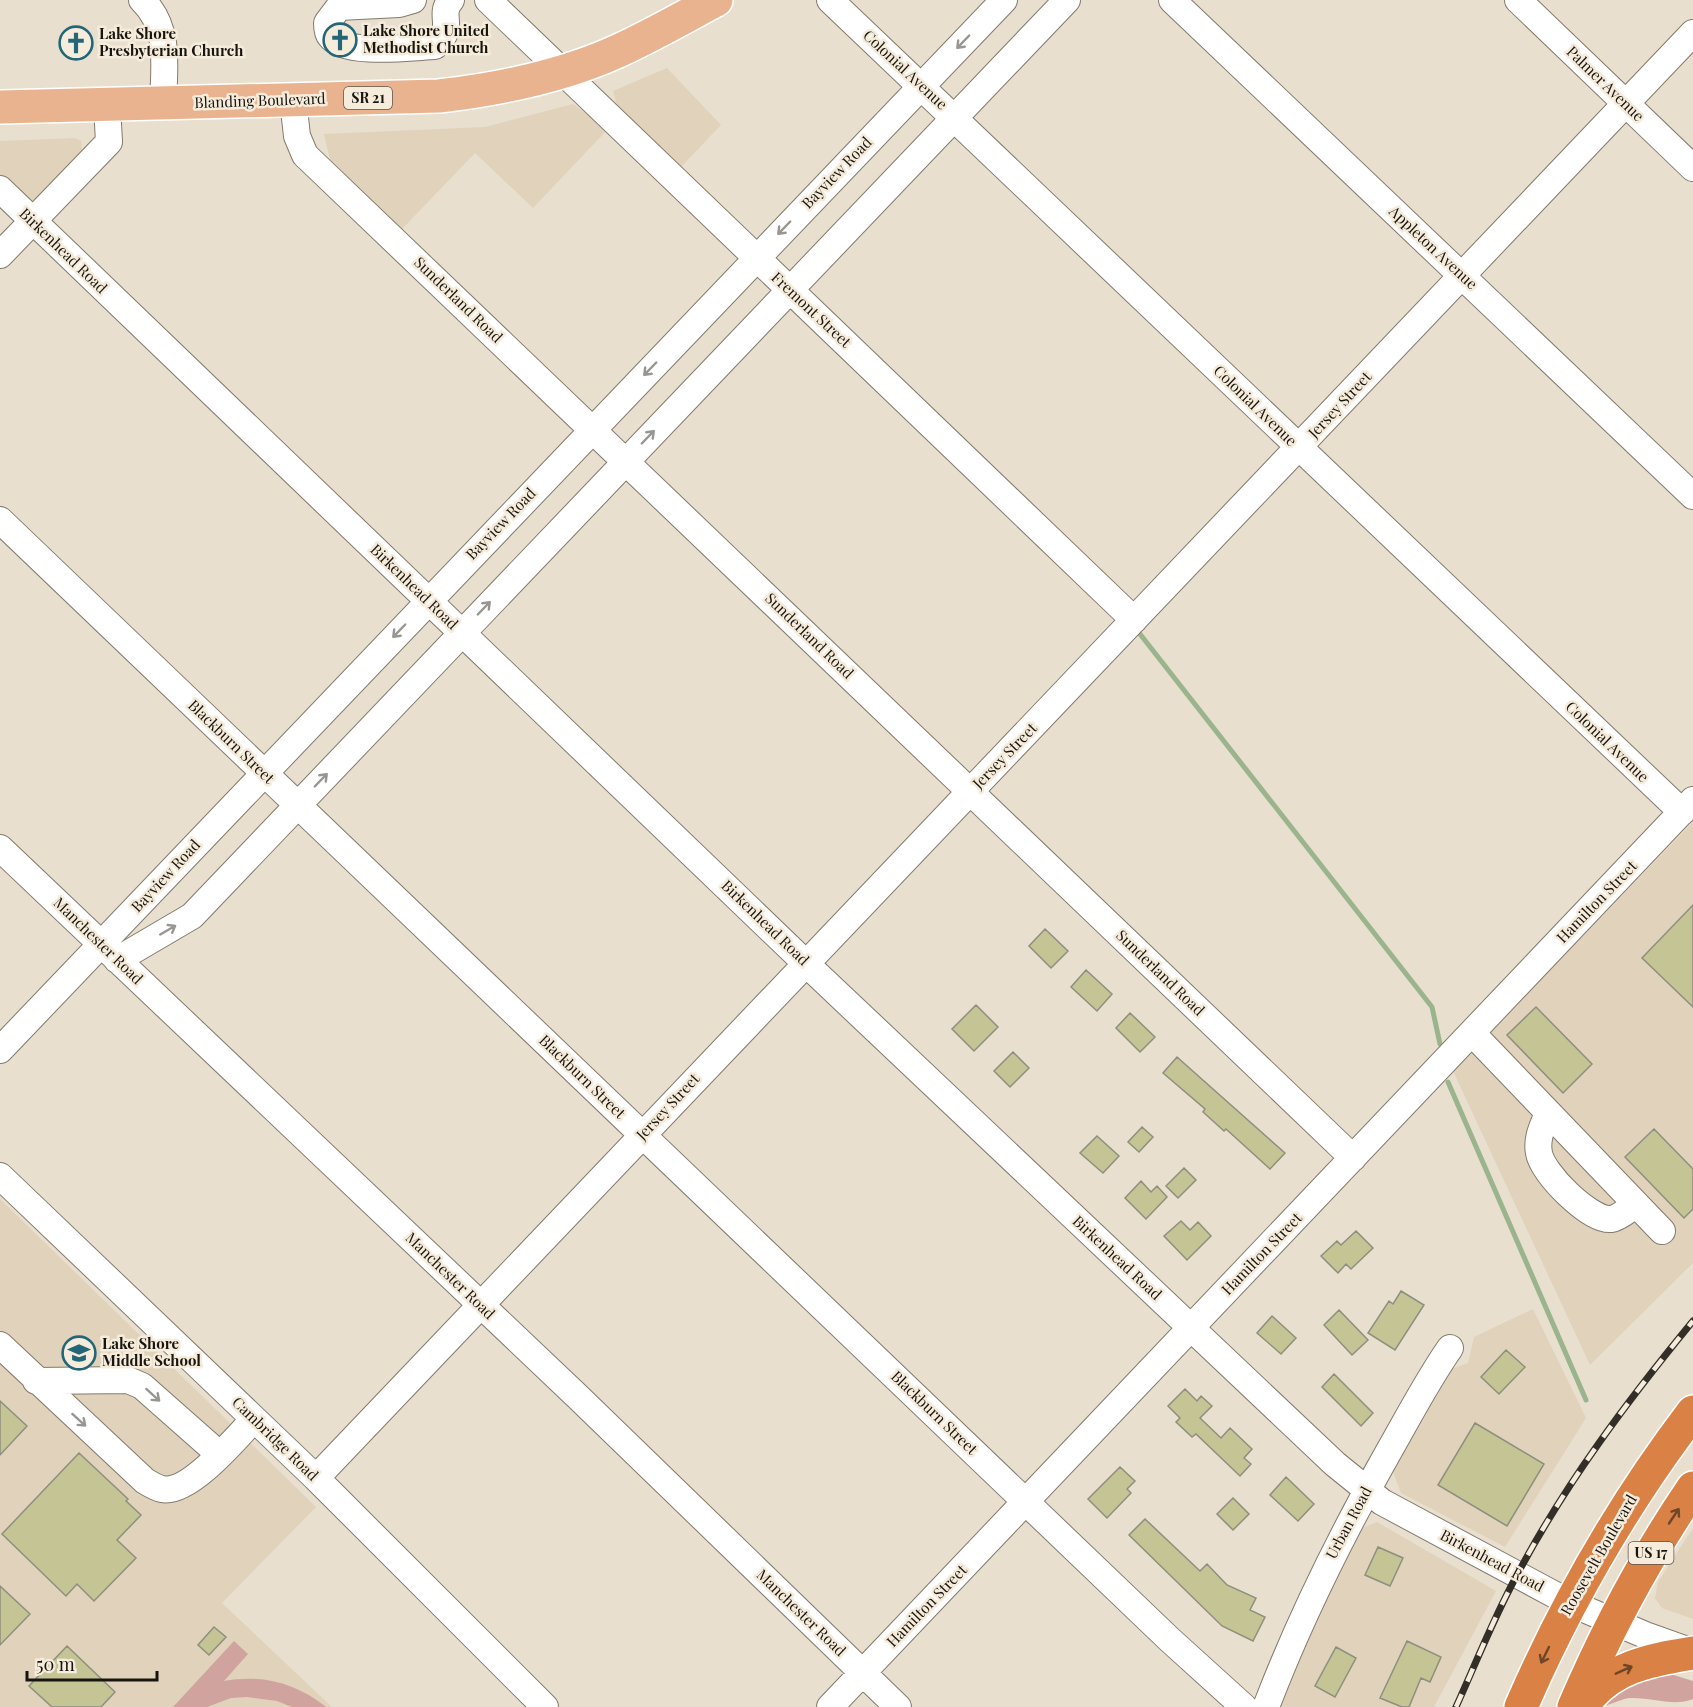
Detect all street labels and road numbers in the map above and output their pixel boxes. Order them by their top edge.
street label: Colonial Avenue [859,25,952,114]
street label: Palmer Avenue [1563,41,1649,125]
road number: SR 21 [344,87,392,109]
street label: Blanding Boulevard [194,88,326,112]
street label: Bayview Road [797,132,876,213]
street label: Appleton Avenue [1385,200,1482,293]
street label: Birkenhead Road [15,203,112,298]
street label: Sunderland Road [410,252,507,347]
street label: Fremont Street [768,267,856,352]
street label: Colonial Avenue [1210,360,1302,450]
street label: Jersey Street [1303,366,1376,443]
street label: Bayview Road [461,483,540,564]
street label: Birkenhead Road [366,539,463,634]
street label: Sunderland Road [761,588,858,683]
street label: Blackburn Street [184,695,280,788]
street label: Colonial Avenue [1562,696,1654,786]
street label: Jersey Street [967,718,1041,793]
street label: Bayview Road [126,834,204,916]
street label: Hamilton Street [1552,855,1641,947]
street label: Birkenhead Road [717,875,814,970]
street label: Manchester Road [50,892,148,988]
street label: Sunderland Road [1112,925,1209,1020]
street label: Blackburn Street [535,1030,631,1123]
street label: Jersey Street [631,1068,704,1145]
street label: Hamilton Street [1217,1207,1306,1299]
street label: Birkenhead Road [1069,1211,1167,1304]
street label: Manchester Road [402,1227,500,1323]
street label: Blackburn Street [887,1366,983,1459]
street label: Cambridge Road [228,1392,323,1485]
street label: Urban Road [1321,1483,1376,1562]
street label: Roosevelt Boulevard [1555,1490,1641,1618]
street label: Birkenhead Road [1437,1524,1548,1596]
road number: US 17 [1628,1542,1674,1564]
street label: Hamilton Street [882,1559,971,1651]
street label: Manchester Road [753,1564,851,1660]

